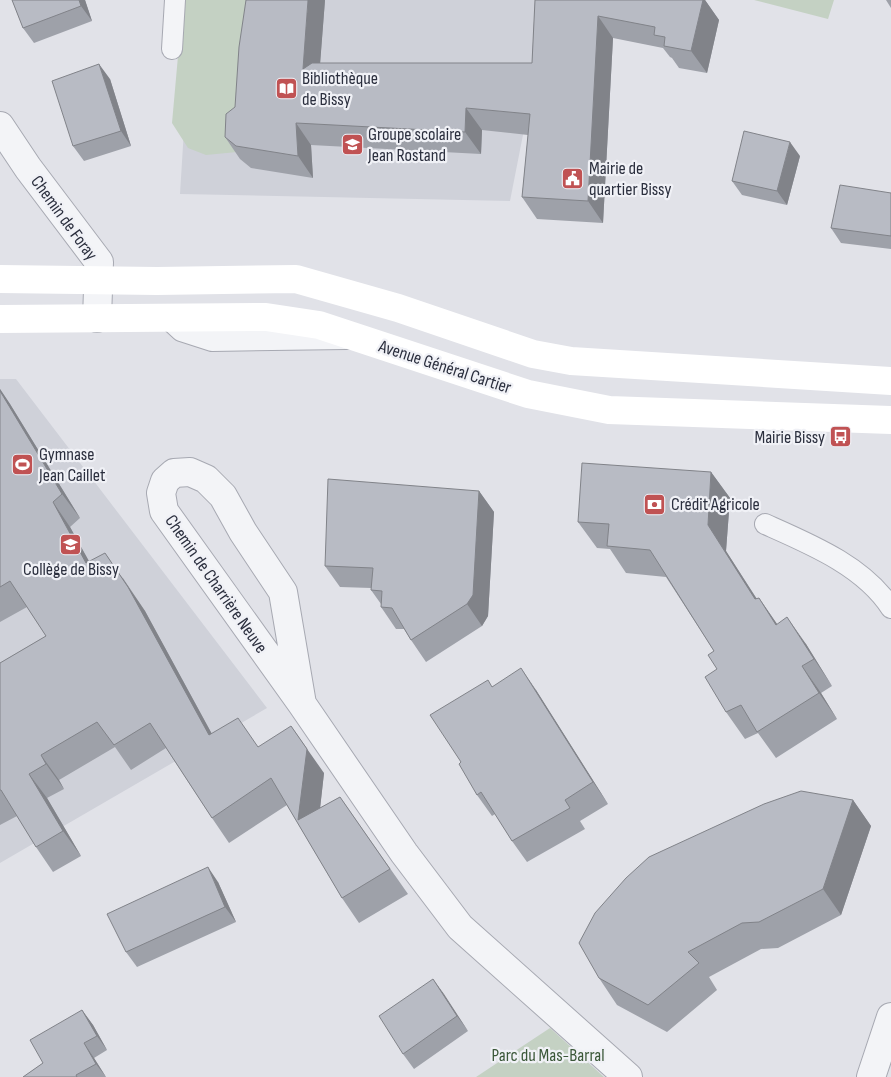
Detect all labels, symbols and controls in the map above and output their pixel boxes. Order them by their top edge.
place label: Bibliothèque de Bissy [302,68,378,110]
library icon: Bibliothèque de Bissy [274,76,298,100]
place label: Groupe scolaire Jean Rostand [367,124,461,166]
school or university icon: Groupe scolaire Jean Rostand [340,132,364,156]
place label: Mairie de quartier Bissy [589,158,671,200]
public building icon: Mairie de quartier Bissy [561,166,585,190]
street label: Chemin de Foray [26,172,102,264]
street label: Avenue Général Cartier [375,335,514,398]
bus stop icon: Mairie Bissy [829,425,853,449]
place label: Mairie Bissy [754,427,825,448]
place label: Gymnase Jean Caillet [38,444,106,486]
sports icon: Gymnase Jean Caillet [11,452,35,476]
bank icon: Crédit Agricole [643,492,667,516]
place label: Crédit Agricole [671,494,760,515]
street label: Chemin de Charrière Neuve [160,511,272,657]
school or university icon: Collège de Bissy [59,532,83,556]
place label: Collège de Bissy [23,559,119,580]
park label: Parc du Mas-Barral [491,1045,605,1066]

